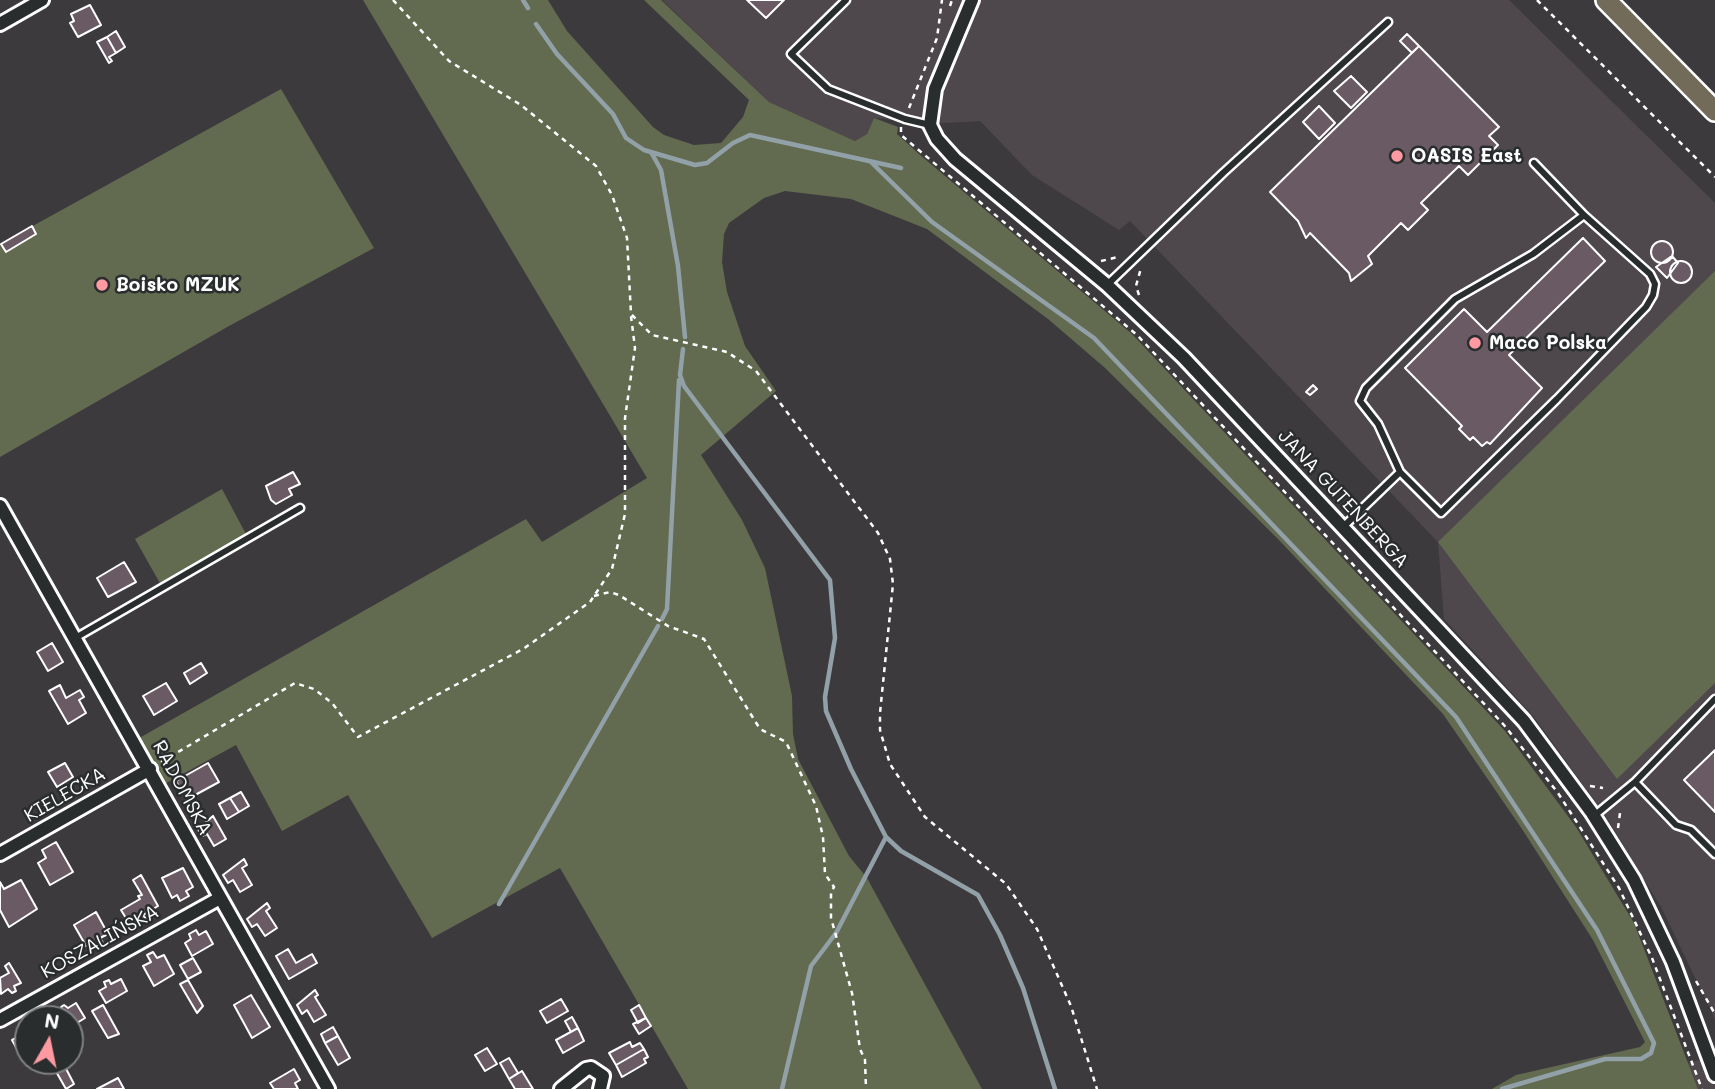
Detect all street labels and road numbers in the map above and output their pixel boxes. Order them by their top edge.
street label: JANA GUTENBERGA [1273,425,1413,573]
street label: RADOMSKA [148,737,216,839]
street label: KIELECKA [20,763,110,827]
street label: KOSZALIŃSKA [37,900,163,984]

